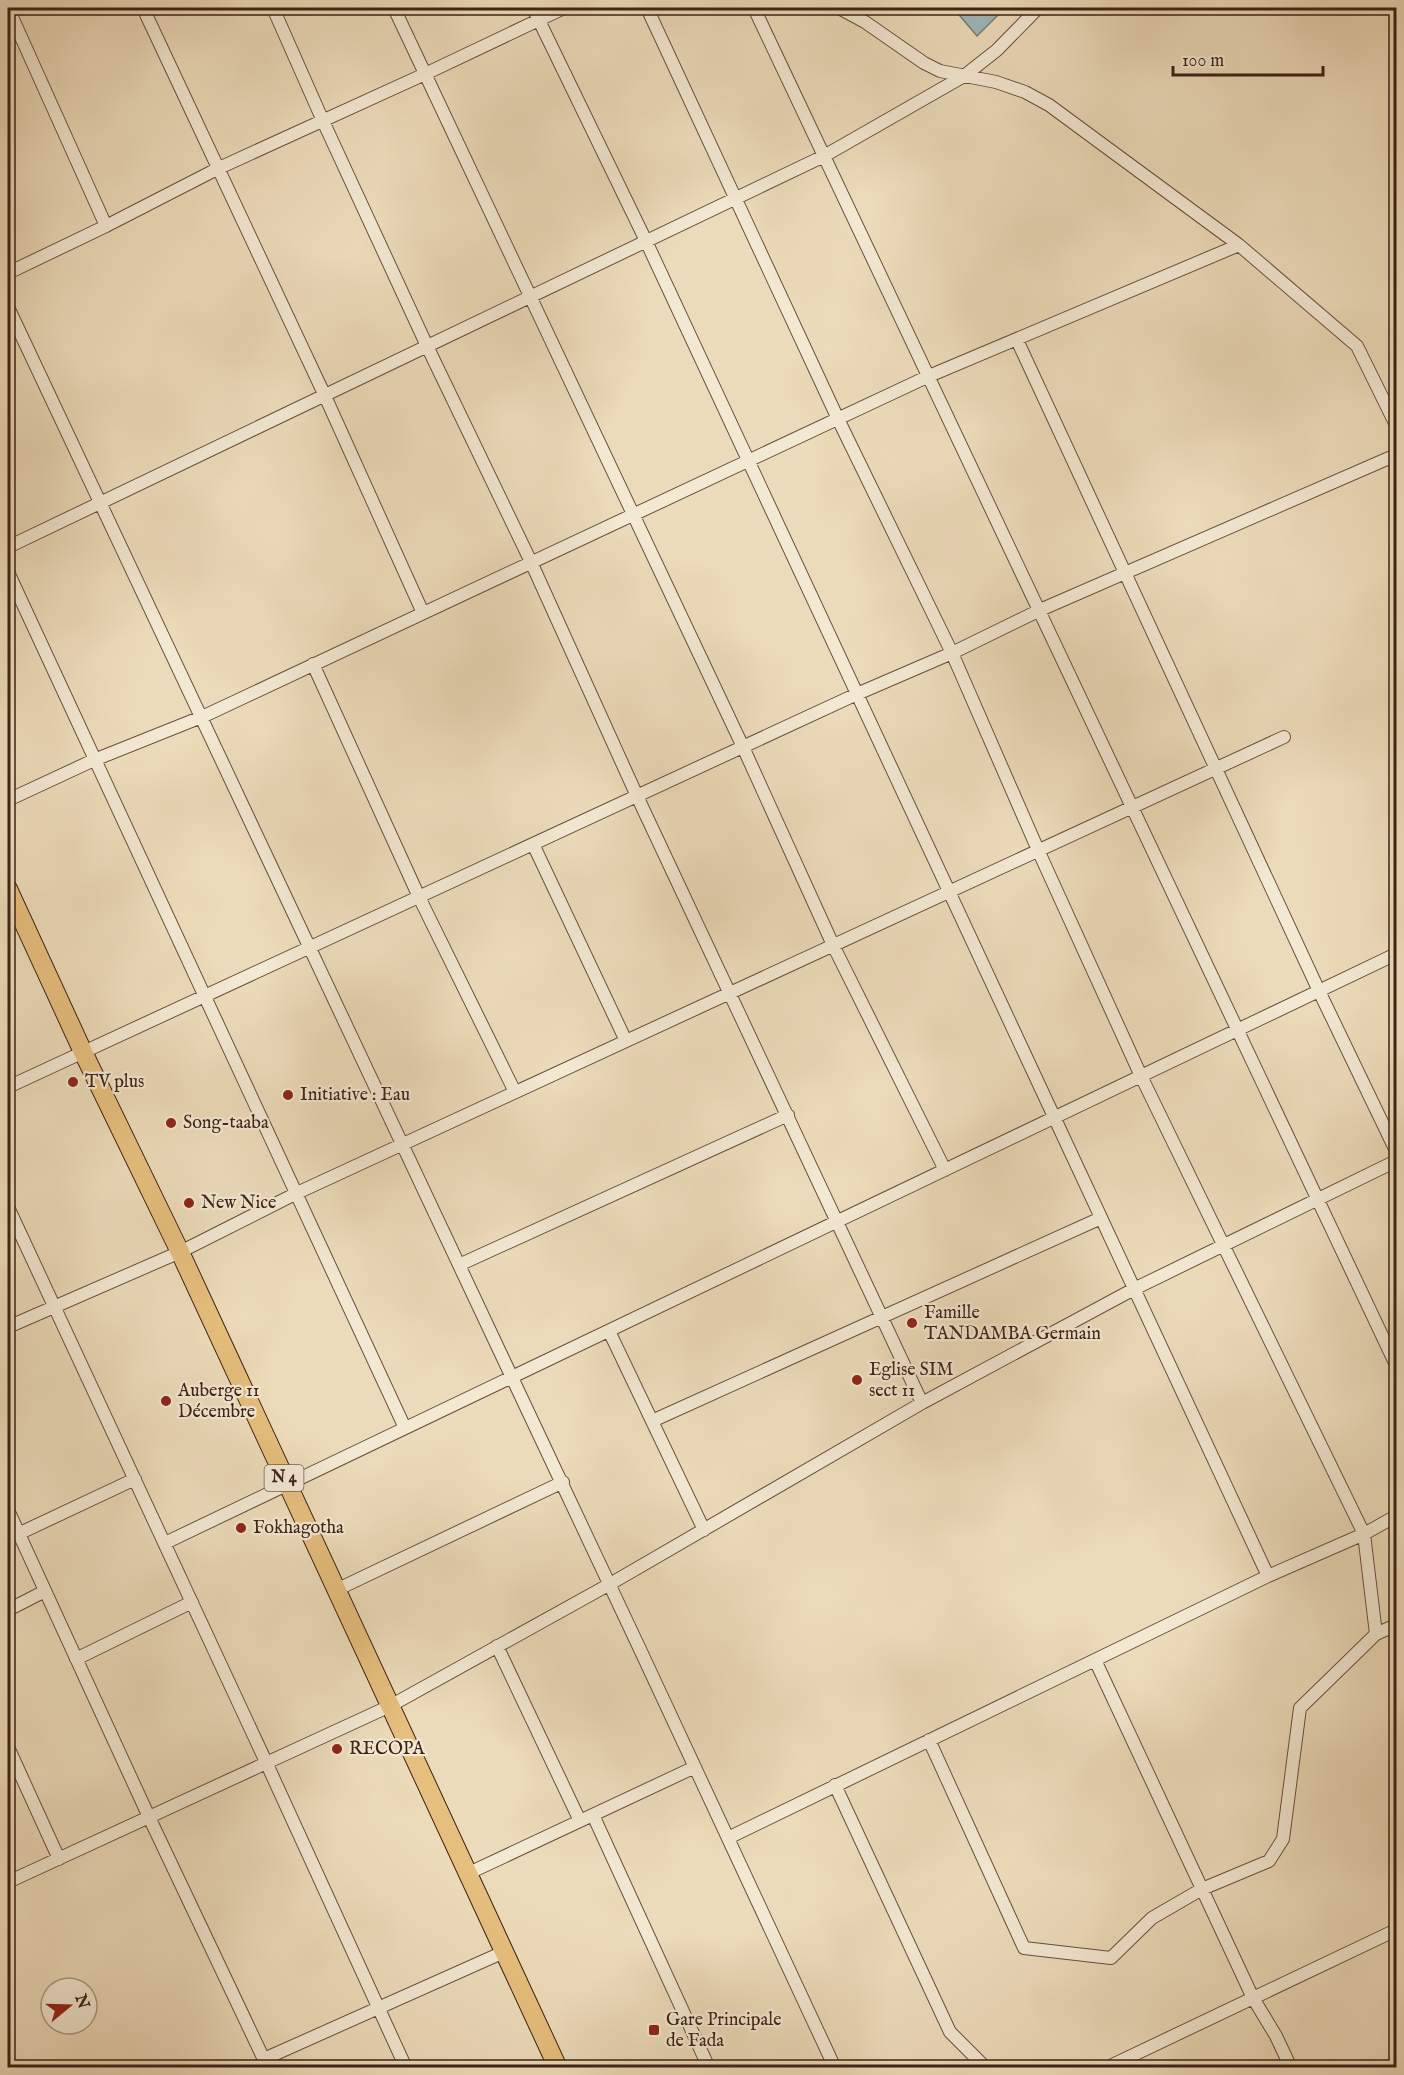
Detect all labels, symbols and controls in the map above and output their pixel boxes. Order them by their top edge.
scale bar [1173,39,1323,77]
text: 100 m [1182,50,1224,73]
place label: TV plus [85,1071,144,1094]
marker: TV plus [66,1075,80,1089]
place label: Initiative : Eau [300,1084,410,1107]
marker: Initiative : Eau [281,1088,295,1102]
place label: Song-taaba [183,1112,269,1135]
marker: Song-taaba [164,1116,178,1130]
place label: New Nice [201,1192,276,1215]
marker: New Nice [182,1196,196,1210]
place label: Famille TANDAMBA Germain [924,1302,1101,1346]
marker: Famille TANDAMBA Germain [905,1316,919,1330]
place label: Eglise SIM sect 11 [869,1359,953,1403]
marker: Eglise SIM sect 11 [850,1373,864,1387]
place label: Auberge 11 Décembre [177,1380,259,1424]
marker: Auberge 11 Décembre [159,1394,173,1408]
road number: N 4 [264,1465,304,1491]
place label: Fokhagotha [253,1517,344,1540]
marker: Fokhagotha [234,1521,248,1535]
place label: RECOPA [349,1738,426,1761]
marker: RECOPA [330,1742,344,1756]
north arrow [39,1976,99,2036]
text: N [69,1991,93,2012]
place label: Gare Principale de Fada [666,2009,781,2053]
marker: Gare Principale de Fada [647,2023,661,2037]

